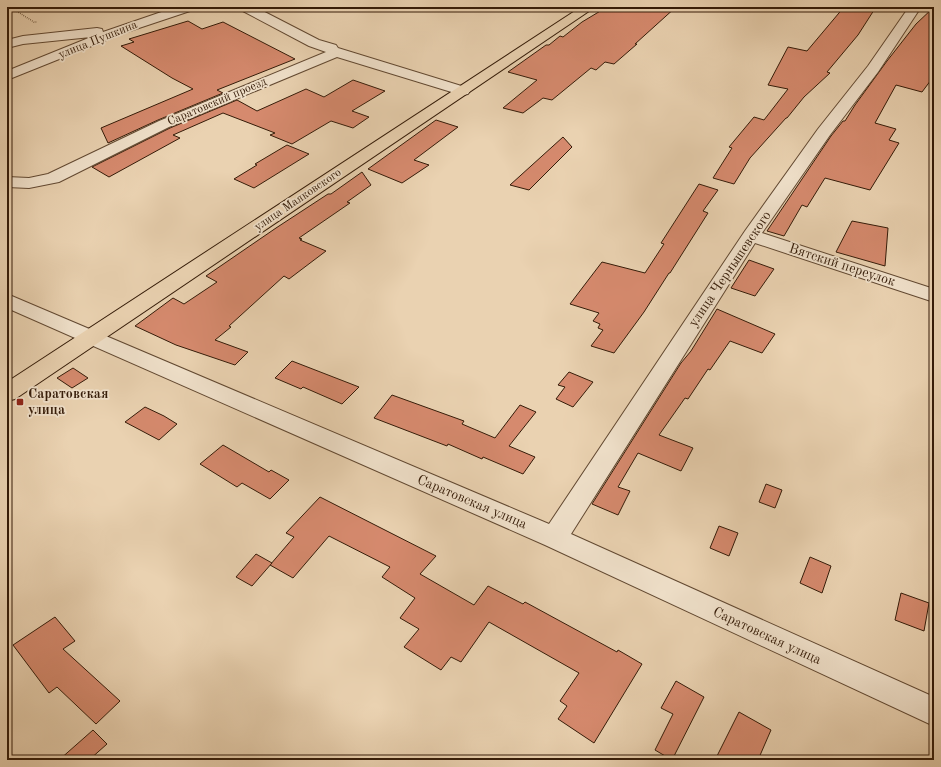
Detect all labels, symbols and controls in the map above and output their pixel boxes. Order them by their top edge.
street label: улица Пушкина [57,19,139,61]
street label: Саратовский проезд [166,76,268,128]
street label: улица Маяковского [252,167,344,233]
street label: улица Чернышевского [686,209,774,329]
street label: Вятский переулок [787,241,897,289]
place label: Саратовская улица [28,387,108,417]
marker: Саратовская улица [15,397,25,407]
street label: Саратовская улица [415,473,529,531]
street label: Саратовская улица [711,605,823,667]

